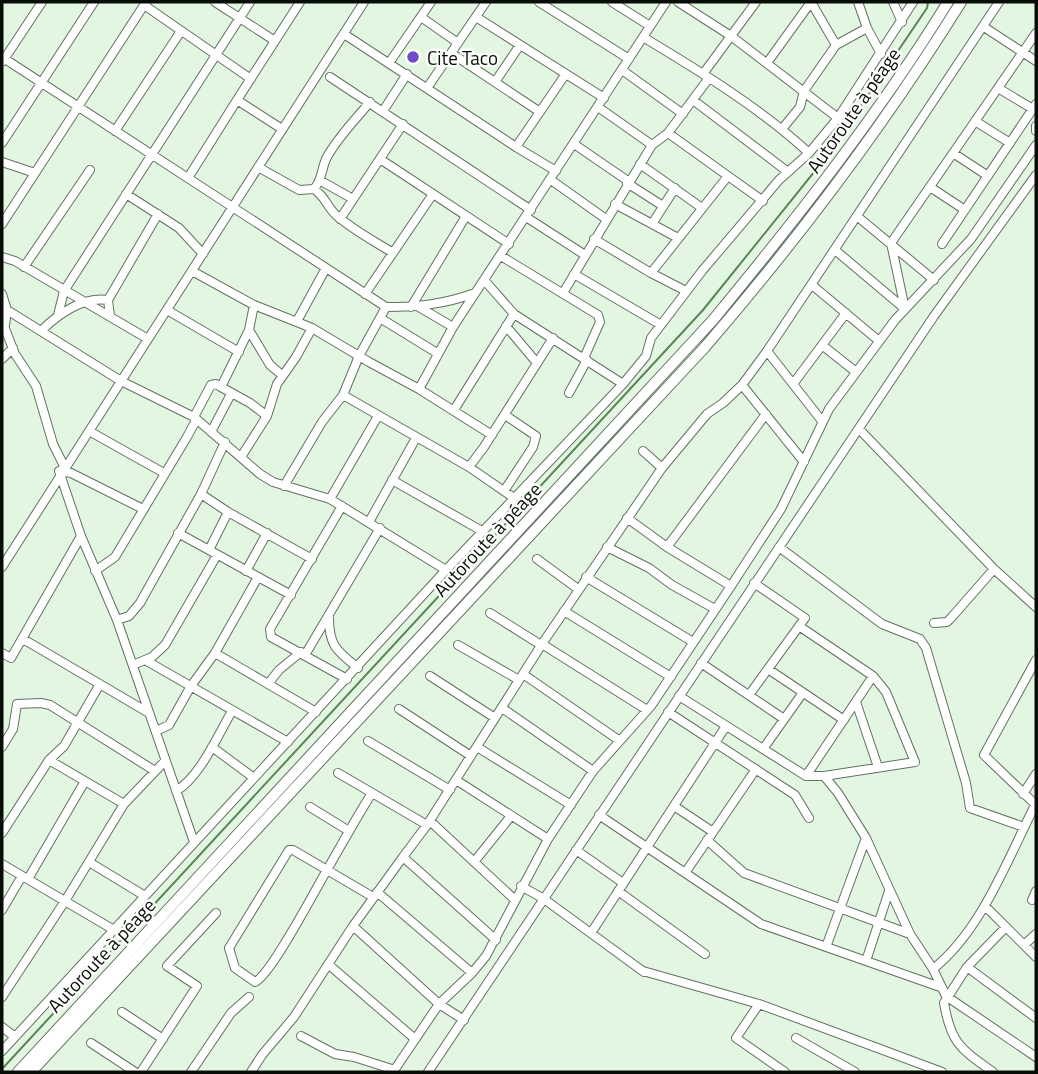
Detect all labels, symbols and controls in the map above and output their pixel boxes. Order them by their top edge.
street label: Autoroute à péage [799,41,907,179]
place label: Cite Taco [427,43,498,72]
marker: Cite Taco [405,49,421,65]
street label: Autoroute à péage [426,475,548,603]
street label: Autoroute à péage [40,891,162,1019]

